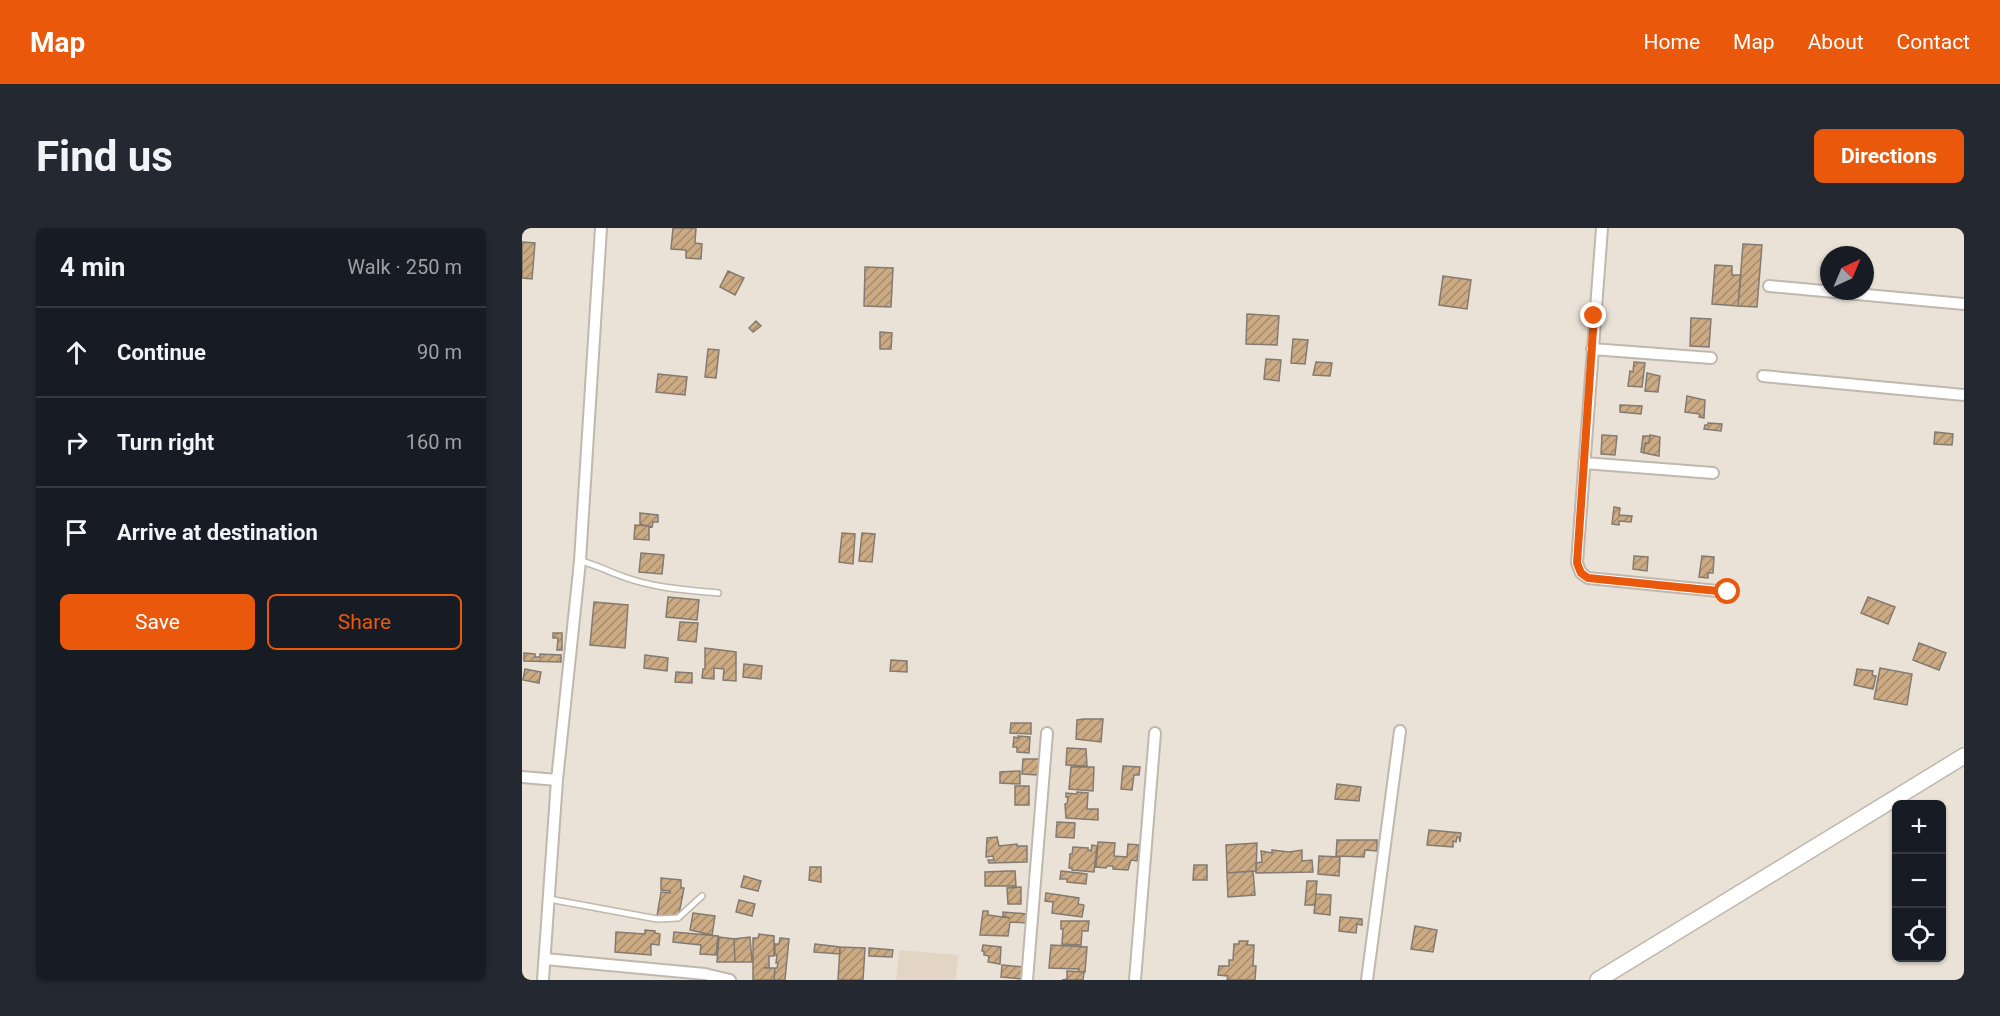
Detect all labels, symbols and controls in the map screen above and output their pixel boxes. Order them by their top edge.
text: Map [30,26,85,59]
text: Home [1644,30,1700,54]
text: Map [1733,30,1775,54]
text: About [1808,30,1864,54]
text: Contact [1897,30,1970,54]
button: Directions [1814,129,1964,183]
text: Find us [36,132,173,181]
north arrow [1820,246,1874,300]
text: 4 min [60,252,125,282]
text: Walk · 250 m [347,255,462,279]
route end [1580,302,1606,328]
icon: ahead [60,336,93,369]
text: Continue [117,340,206,365]
text: 90 m [417,340,462,364]
icon: right [60,426,93,459]
text: Turn right [117,430,214,455]
text: 160 m [406,430,462,454]
icon: arrive [60,516,93,549]
text: Arrive at destination [117,520,318,545]
route start [1714,578,1740,604]
button: Save [60,594,255,650]
button: Share [267,594,462,650]
map controls [1892,800,1946,962]
button: + [1892,800,1946,854]
button: − [1892,854,1946,908]
button: locate [1892,908,1946,962]

